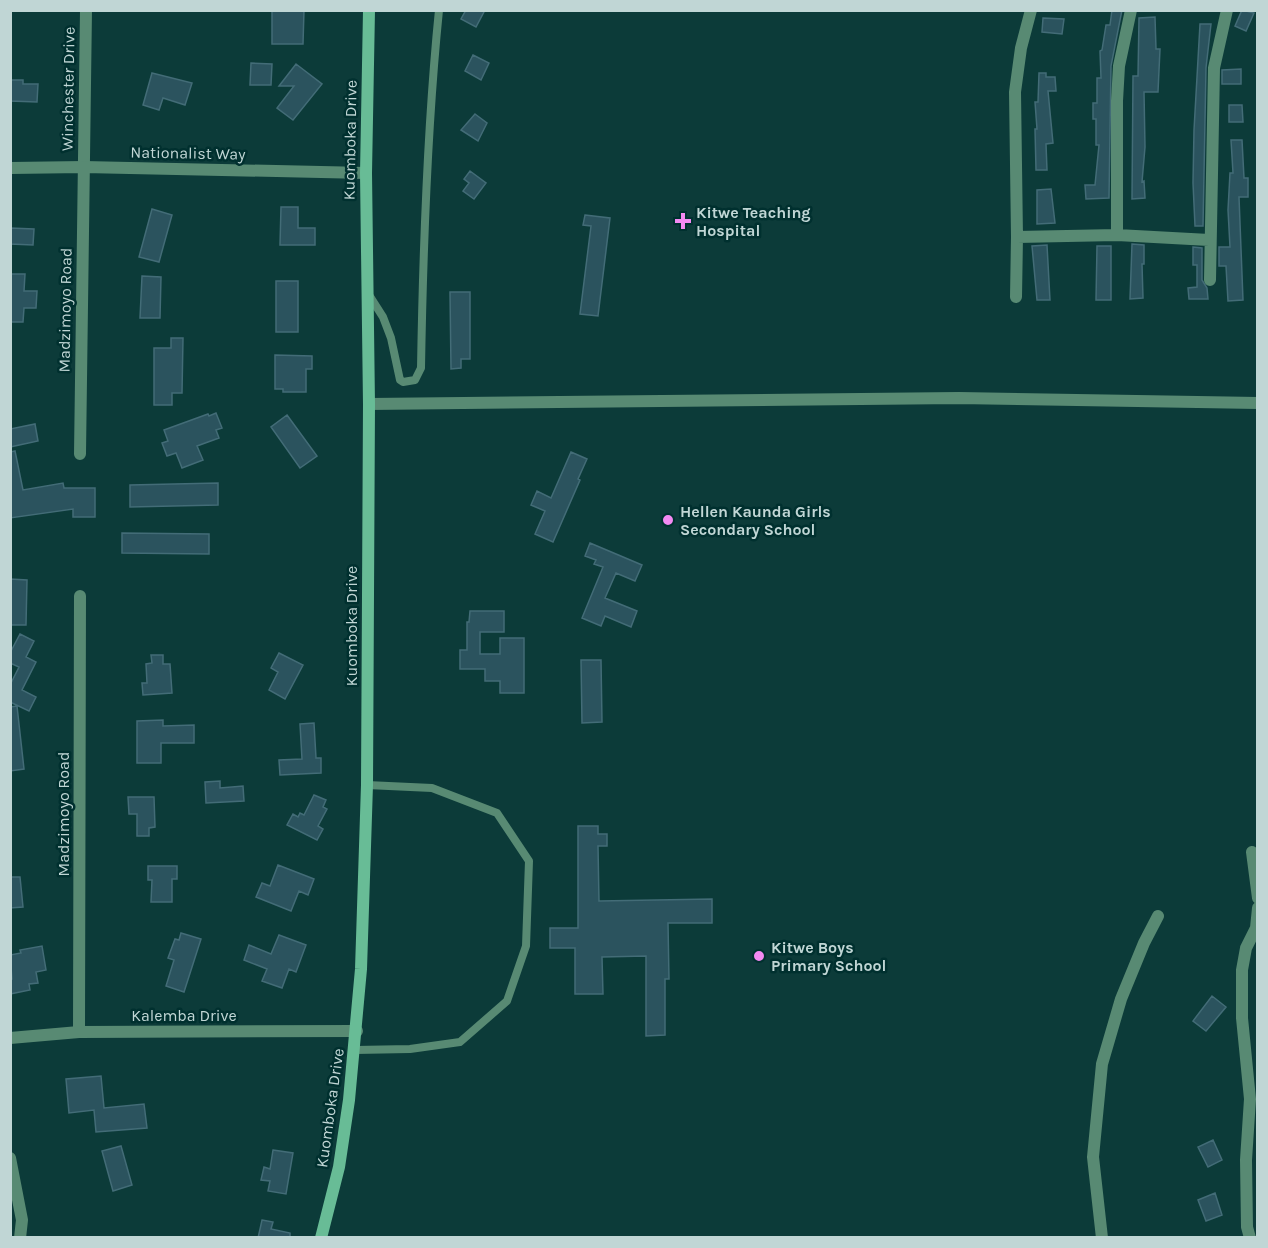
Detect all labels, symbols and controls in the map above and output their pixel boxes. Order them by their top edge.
street label: Winchester Drive [57,27,79,151]
street label: Kuomboka Drive [339,80,361,200]
street label: Nationalist Way [130,142,246,164]
place label: Kitwe Teaching Hospital [696,203,811,240]
marker: Kitwe Teaching Hospital [674,212,692,230]
street label: Madzimoyo Road [54,247,76,373]
place label: Hellen Kaunda Girls Secondary School [680,502,831,539]
marker: Hellen Kaunda Girls Secondary School [661,513,675,527]
street label: Kuomboka Drive [342,566,361,686]
street label: Madzimoyo Road [54,752,73,876]
place label: Kitwe Boys Primary School [771,938,886,975]
marker: Kitwe Boys Primary School [752,949,766,963]
street label: Kalemba Drive [131,1006,237,1025]
street label: Kuomboka Drive [312,1047,348,1169]

